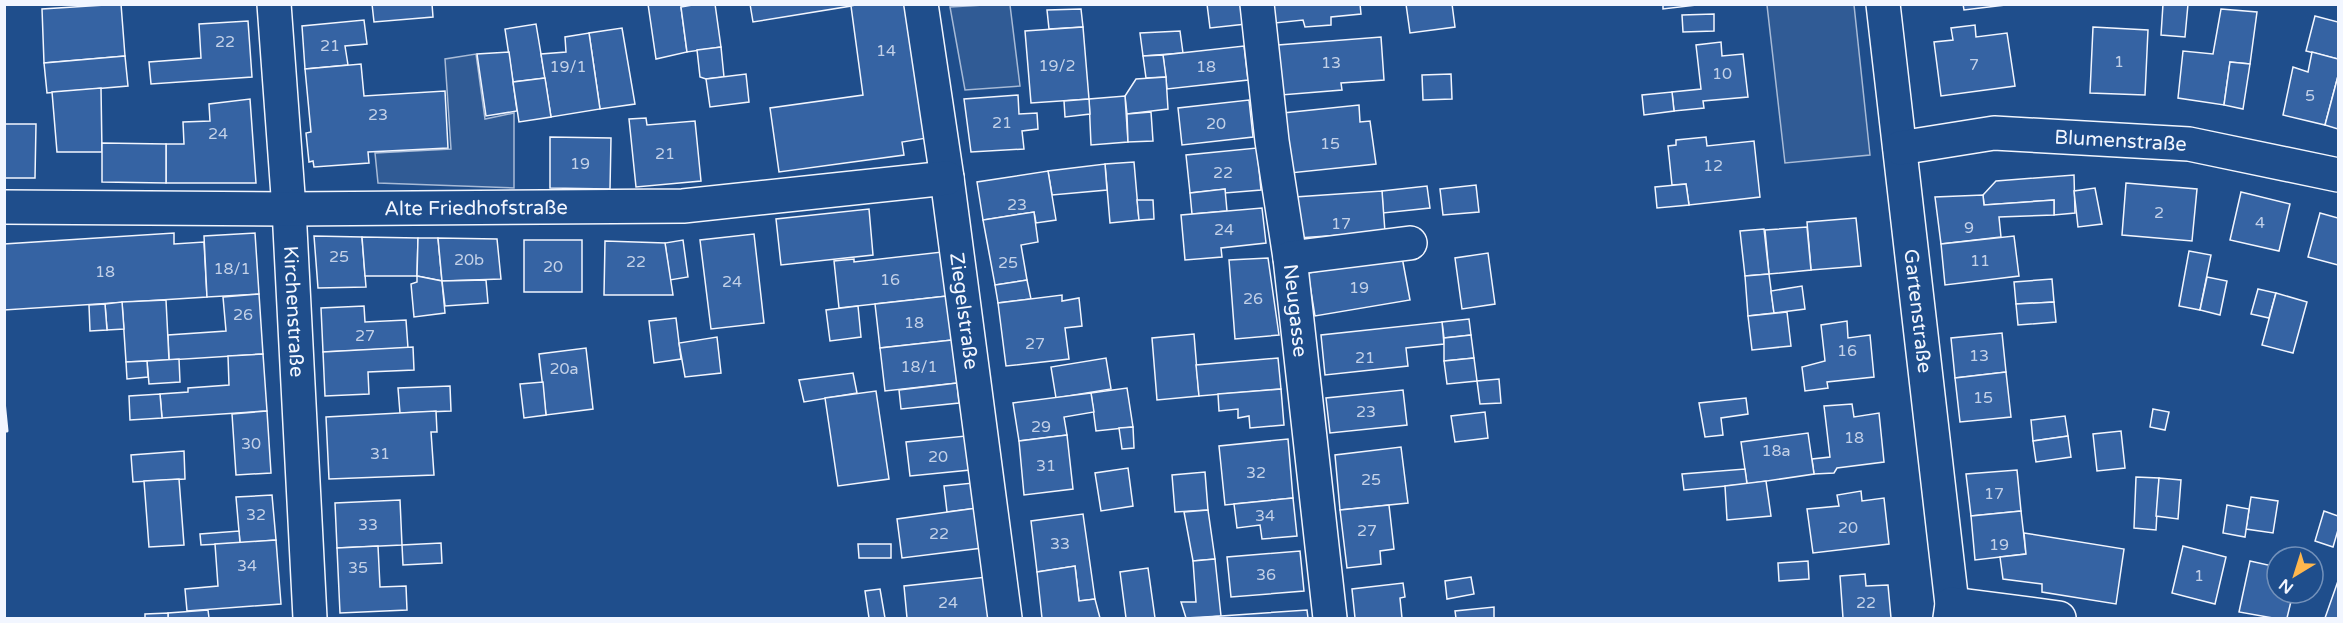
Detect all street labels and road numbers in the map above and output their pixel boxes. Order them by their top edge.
street label: Blumenstraße [2054,125,2187,157]
street label: Alte Friedhofstraße [384,196,568,221]
street label: Kirchenstraße [278,245,309,378]
street label: Gartenstraße [1898,248,1936,374]
street label: Ziegelstraße [944,251,983,371]
street label: Neugasse [1278,263,1312,358]

